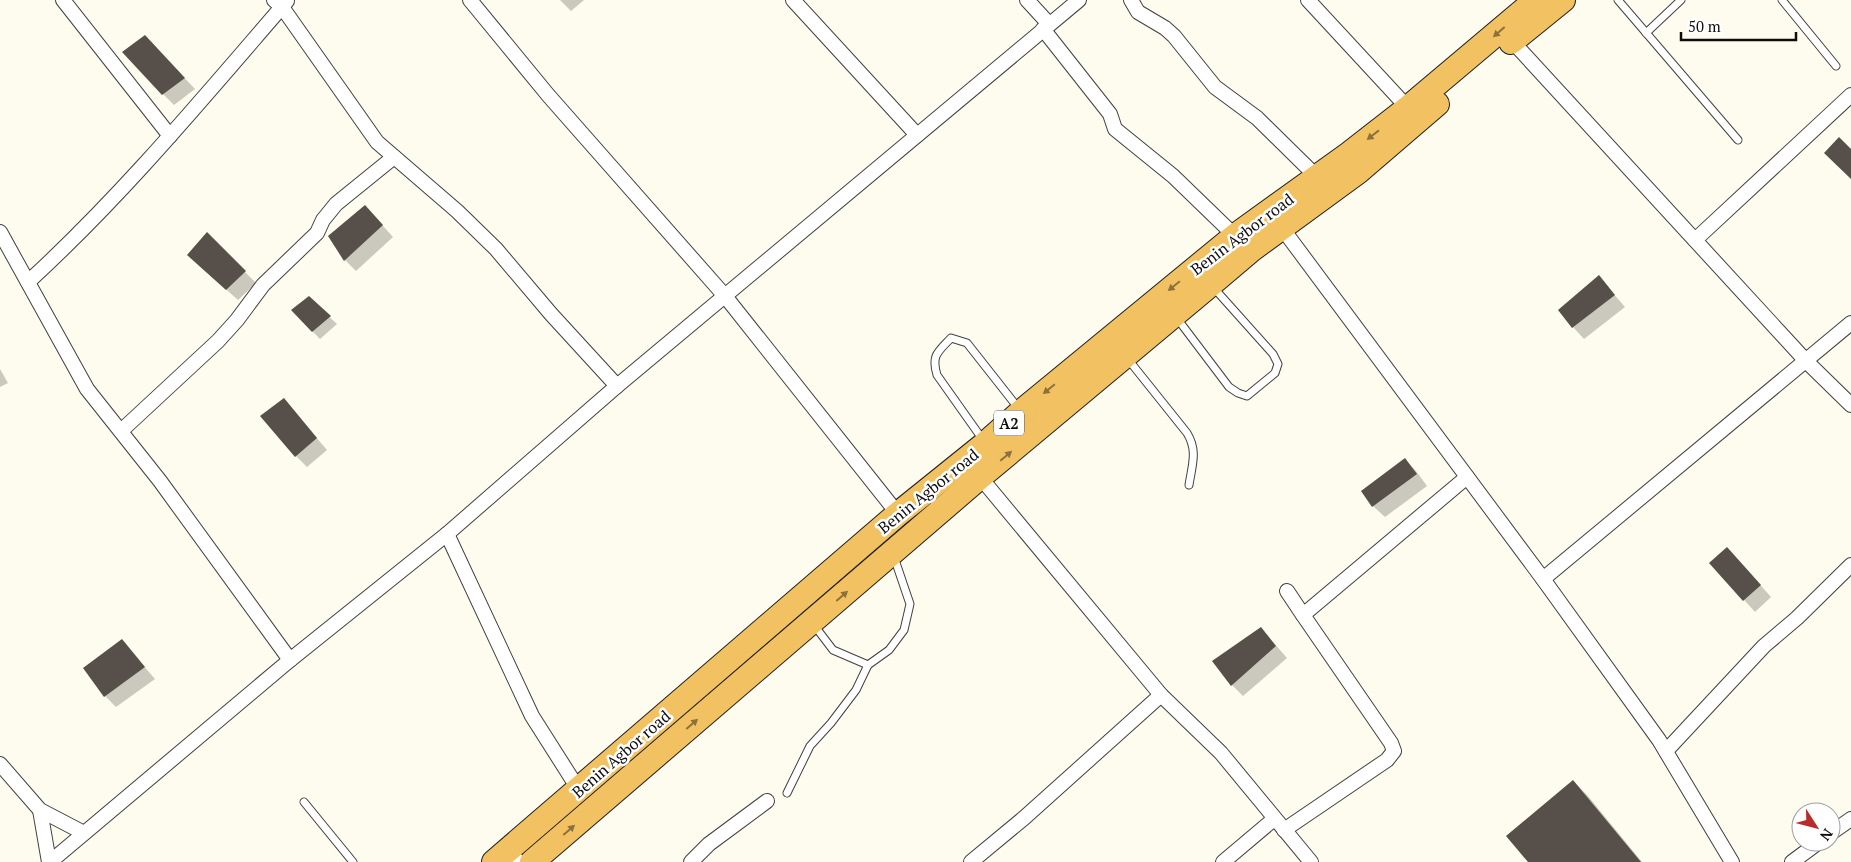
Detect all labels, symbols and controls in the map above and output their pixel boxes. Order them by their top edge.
scale bar [1681,10,1796,42]
text: 50 m [1688,16,1721,36]
one-way arrow [1493,26,1506,37]
one-way arrow [1367,129,1380,140]
street label: Benin Agbor road [1186,188,1298,280]
one-way arrow [1168,281,1181,292]
one-way arrow [1042,384,1055,395]
road number: A2 [994,410,1024,436]
street label: Benin Agbor road [873,443,983,538]
one-way arrow [999,450,1011,462]
one-way arrow [835,590,848,601]
street label: Benin Agbor road [567,705,675,803]
one-way arrow [686,719,699,730]
north arrow [1791,802,1841,852]
one-way arrow [562,825,575,836]
text: N [1816,825,1838,845]

